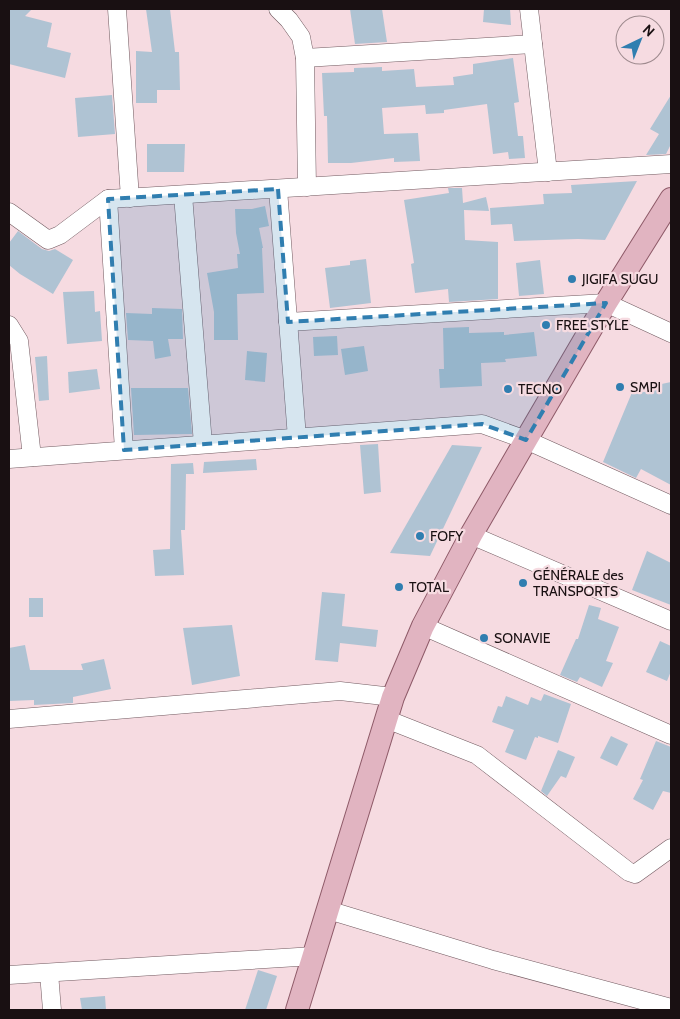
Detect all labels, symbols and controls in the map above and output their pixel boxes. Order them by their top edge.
north arrow [615,15,665,65]
text: N [639,21,659,40]
place label: JIGIFA SUGU [581,270,658,288]
marker: JIGIFA SUGU [566,273,578,285]
place label: FREE STYLE [556,316,629,334]
marker: FREE STYLE [540,319,552,331]
place label: SMPI [630,378,661,396]
place label: TECNO [518,380,563,398]
marker: SMPI [614,381,626,393]
marker: TECNO [502,383,514,395]
place label: FOFY [430,527,464,545]
marker: FOFY [414,530,426,542]
place label: GÉNÉRALE des TRANSPORTS [533,566,624,600]
marker: GÉNÉRALE des TRANSPORTS [517,577,529,589]
place label: TOTAL [409,578,449,596]
marker: TOTAL [393,581,405,593]
place label: SONAVIE [494,629,551,647]
marker: SONAVIE [478,632,490,644]

